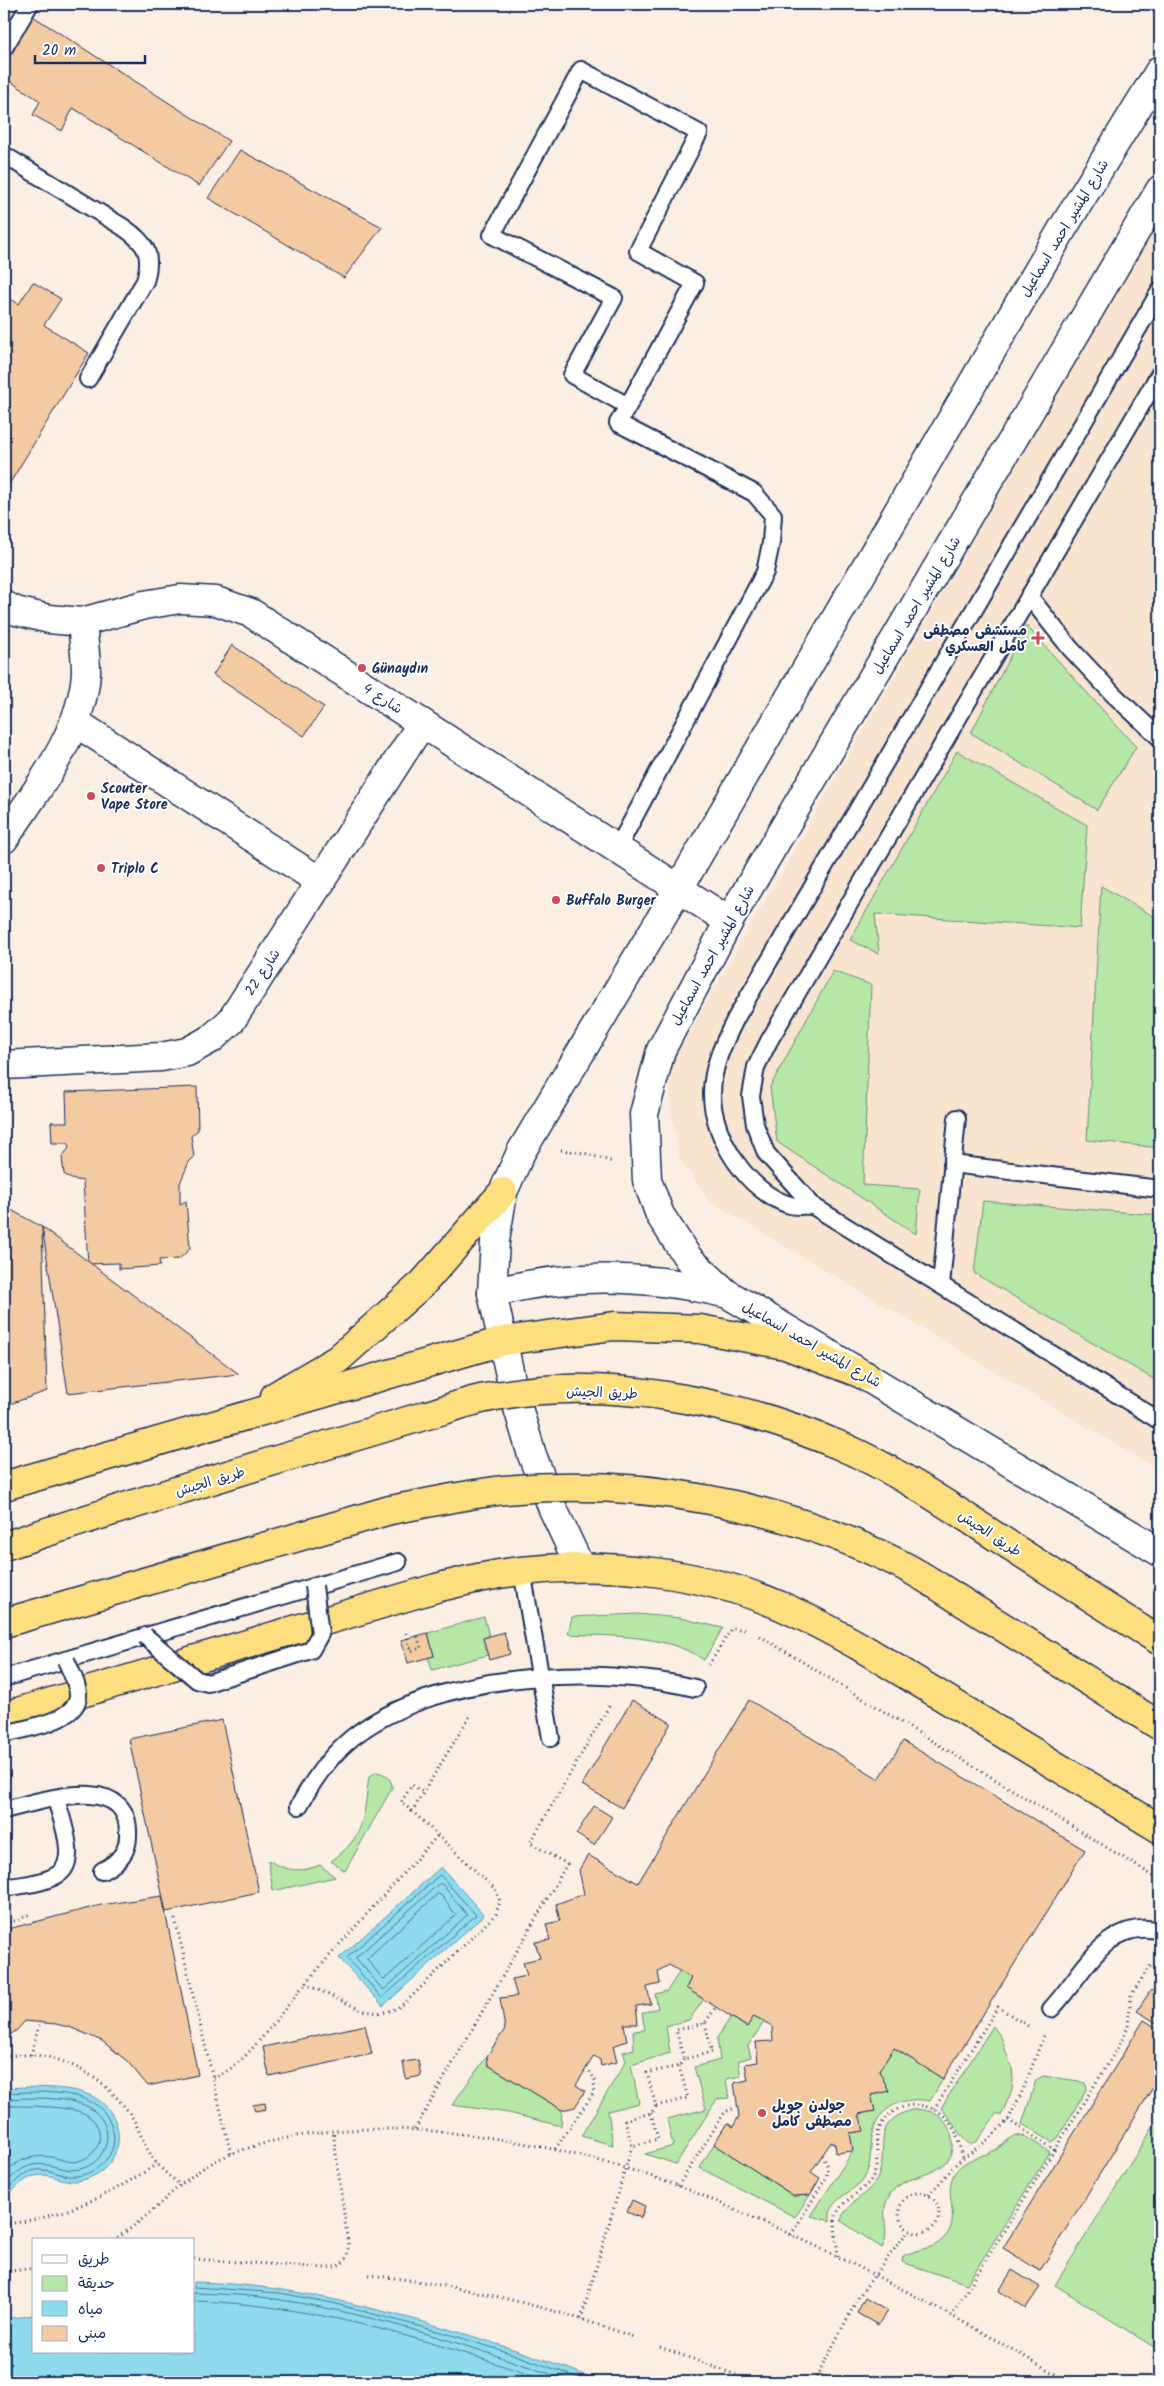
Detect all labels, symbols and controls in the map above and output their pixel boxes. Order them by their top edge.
scale bar [35,32,145,64]
text: 20 m [42,39,76,63]
street label: شارع المشير احمد اسماعيل [1015,155,1115,302]
street label: شارع المشير احمد اسماعيل [867,532,967,679]
place label: مستشفى مصطفى كامل العسكري [923,620,1027,658]
marker: مستشفى مصطفى كامل العسكري [1031,631,1045,645]
place label: Günaydın [372,658,428,680]
marker: Günaydın [356,662,368,674]
street label: شارع 4 [358,678,407,720]
place label: Scouter Vape Store [101,778,168,816]
marker: Scouter Vape Store [85,790,97,802]
place label: Triplo C [111,858,159,880]
marker: Triplo C [95,862,107,874]
street label: شارع المشير احمد اسماعيل [665,881,761,1030]
place label: Buffalo Burger [566,890,657,912]
marker: Buffalo Burger [550,894,562,906]
street label: شارع 22 [239,945,286,1000]
street label: شارع المشير احمد اسماعيل [738,1296,885,1394]
street label: طريق الجيش [566,1381,638,1405]
street label: طريق الجيش [173,1461,248,1503]
street label: طريق الجيش [953,1505,1026,1563]
place label: جولدن جويل مصطفى كامل [772,2095,852,2133]
marker: جولدن جويل مصطفى كامل [756,2107,768,2119]
legend [32,2238,195,2354]
text: طريق [78,2248,110,2272]
text: حديقة [78,2272,115,2296]
text: مياه [78,2298,103,2322]
text: مبنى [78,2322,106,2346]

